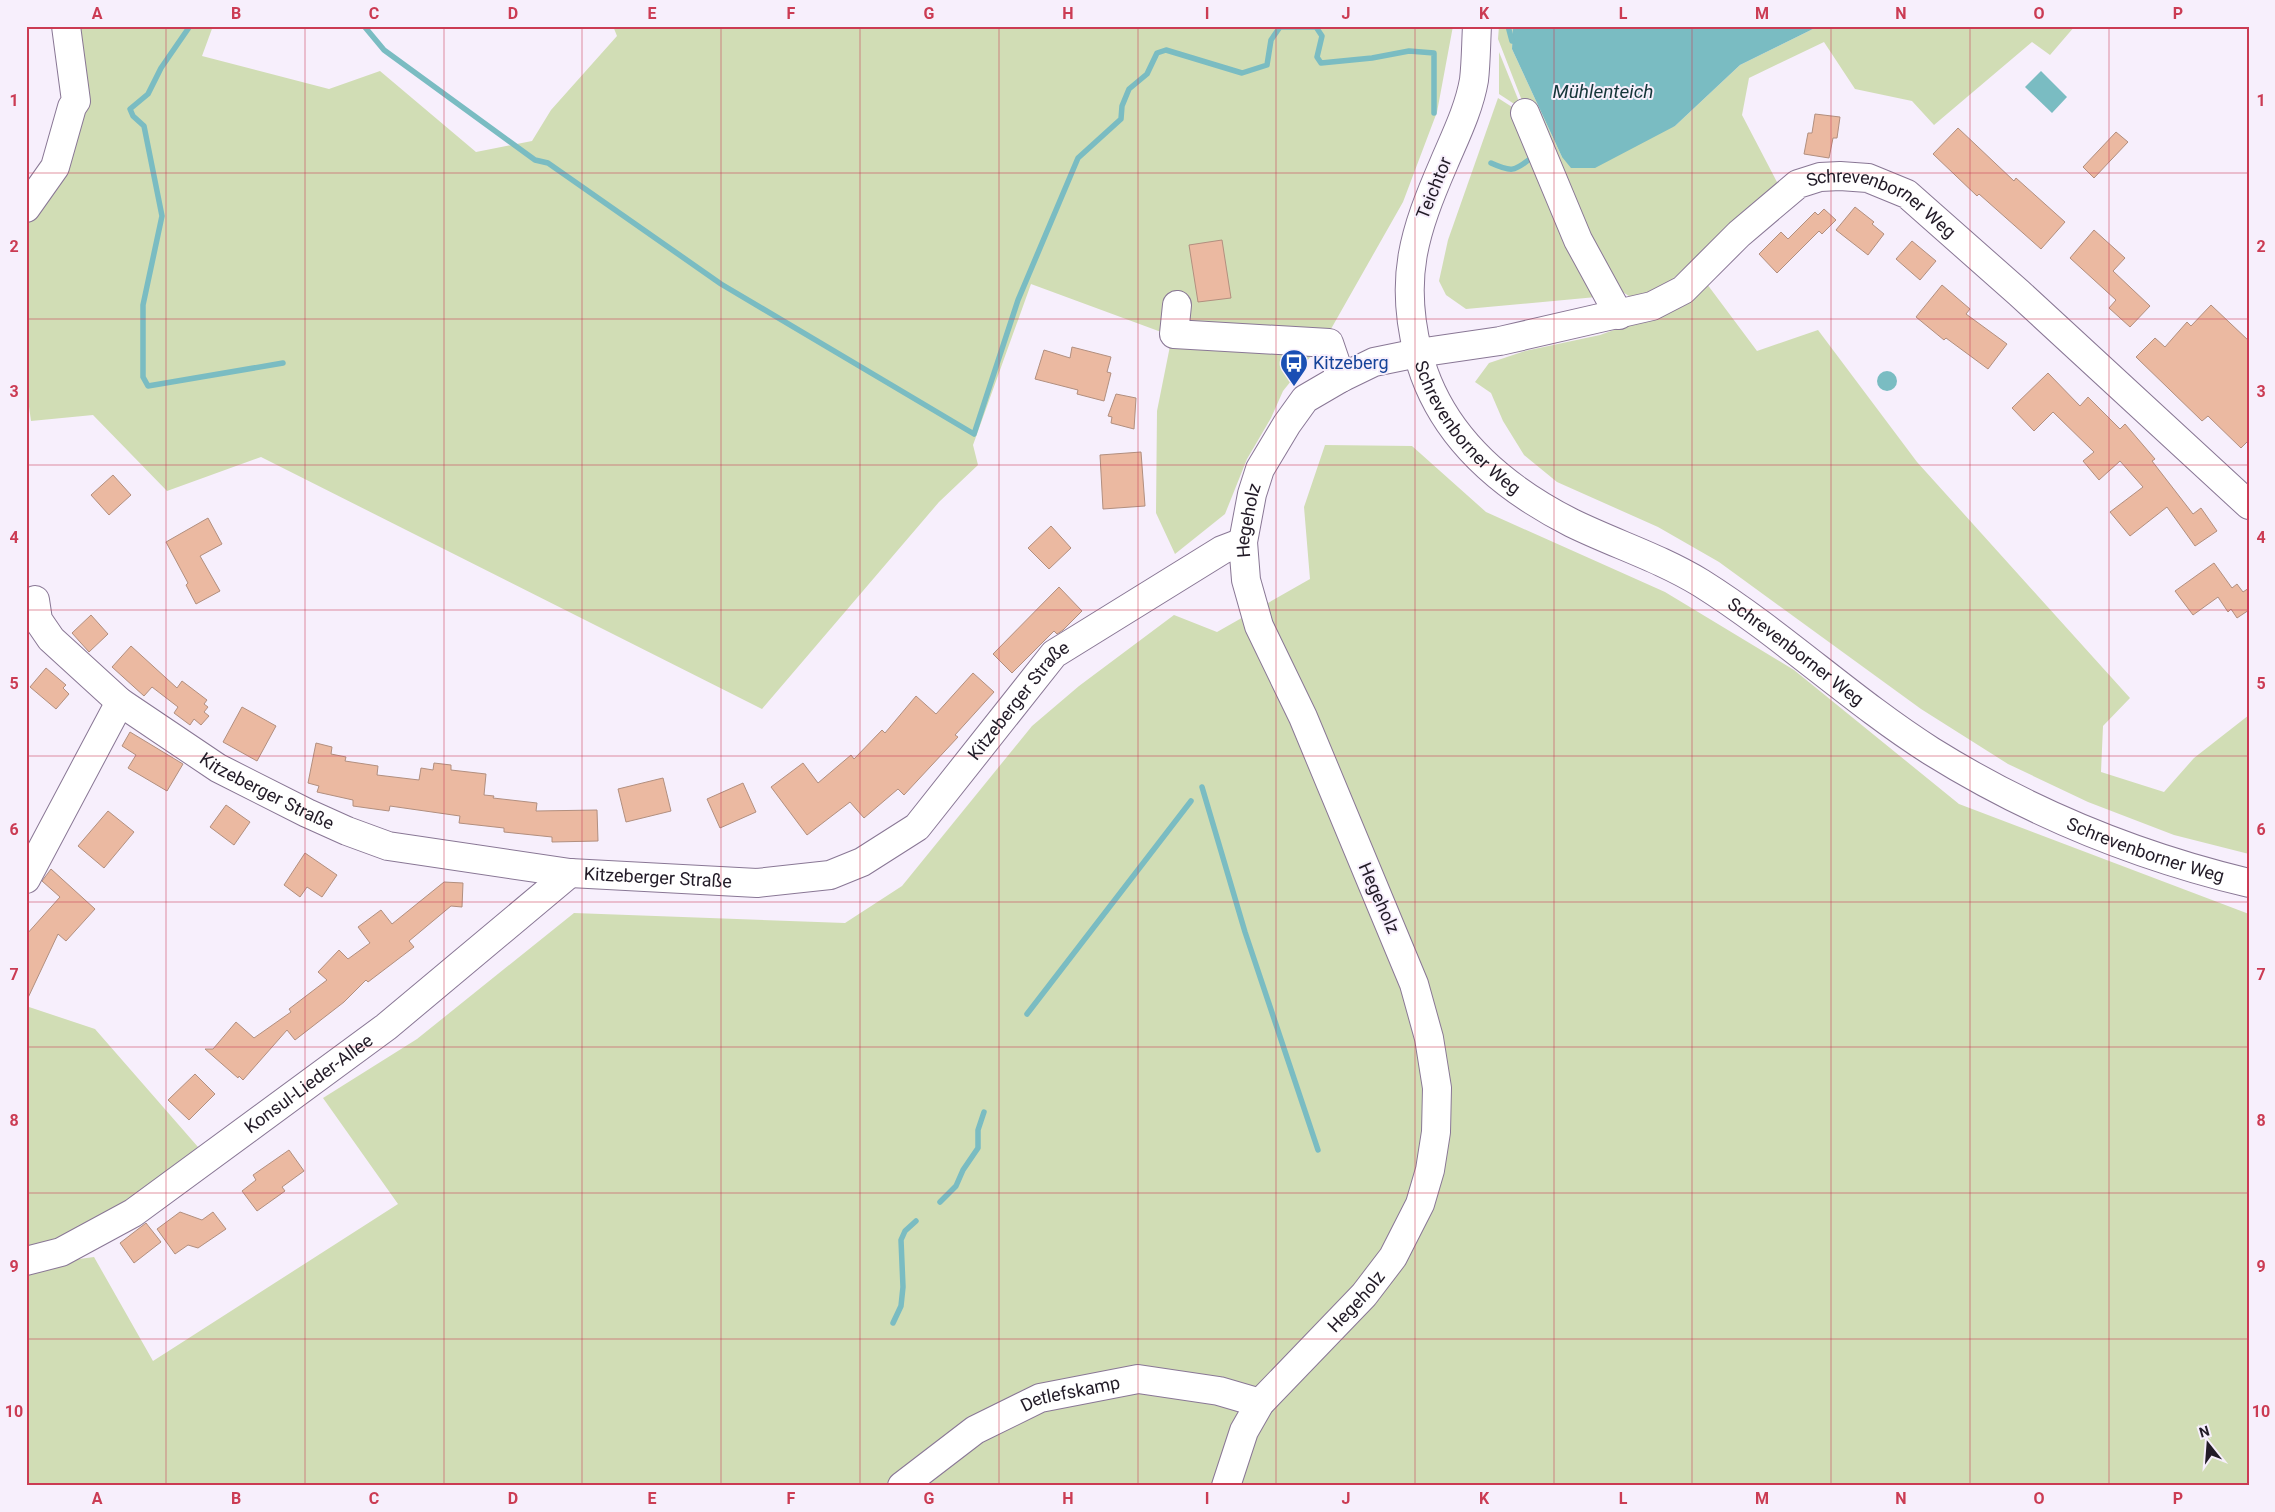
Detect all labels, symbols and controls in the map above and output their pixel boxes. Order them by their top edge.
text: A [92,4,103,23]
text: B [231,4,241,23]
text: C [369,4,379,23]
text: D [508,4,518,23]
text: E [648,4,657,23]
text: F [787,4,796,23]
text: G [924,4,935,23]
text: H [1062,4,1074,23]
text: I [1205,4,1209,23]
text: J [1342,4,1350,23]
text: K [1479,4,1490,23]
text: L [1619,4,1628,23]
text: M [1755,4,1769,23]
text: N [1895,4,1907,23]
text: O [2033,4,2045,23]
text: P [2173,4,2183,23]
water label: Mühlenteich [1553,80,1653,103]
text: 1 [9,91,19,110]
text: 1 [2256,91,2266,110]
street label: Teichtor [1412,154,1455,222]
street label: Schrevenborner Weg [1804,165,1960,242]
text: 2 [9,237,19,256]
text: 2 [2256,237,2266,256]
bus stop icon: Kitzeberg [1279,348,1309,387]
place label: Kitzeberg [1313,352,1389,373]
street label: Schrevenborner Weg [1411,358,1525,499]
text: 3 [9,382,19,401]
text: 3 [2256,382,2266,401]
street label: Hegeholz [1232,480,1265,559]
text: 4 [9,528,19,547]
text: 4 [2256,528,2266,547]
street label: Schrevenborner Weg [1724,593,1868,710]
street label: Kitzeberger Straße [963,636,1073,764]
text: 5 [9,674,19,693]
text: 5 [2256,674,2266,693]
street label: Kitzeberger Straße [196,748,338,834]
street label: Schrevenborner Weg [2064,813,2227,886]
text: 6 [9,820,19,839]
text: 6 [2256,820,2266,839]
street label: Hegeholz [1355,859,1404,937]
street label: Kitzeberger Straße [583,863,732,892]
text: 7 [9,965,19,984]
text: 7 [2256,965,2266,984]
street label: Konsul-Lieder-Allee [240,1029,377,1138]
text: 8 [9,1111,19,1130]
text: 8 [2256,1111,2266,1130]
text: 9 [9,1257,19,1276]
text: 9 [2256,1257,2266,1276]
street label: Hegeholz [1323,1266,1389,1336]
street label: Detlefskamp [1017,1372,1122,1416]
text: 10 [5,1402,23,1421]
text: 10 [2252,1402,2270,1421]
north arrow [2182,1420,2232,1470]
text: N [2197,1422,2211,1441]
text: A [92,1489,103,1508]
text: B [231,1489,241,1508]
text: C [369,1489,379,1508]
text: D [508,1489,518,1508]
text: E [648,1489,657,1508]
text: F [787,1489,796,1508]
text: G [924,1489,935,1508]
text: H [1062,1489,1074,1508]
text: I [1205,1489,1209,1508]
text: J [1342,1489,1350,1508]
text: K [1479,1489,1490,1508]
text: L [1619,1489,1628,1508]
text: M [1755,1489,1769,1508]
text: N [1895,1489,1907,1508]
text: O [2033,1489,2045,1508]
text: P [2173,1489,2183,1508]

